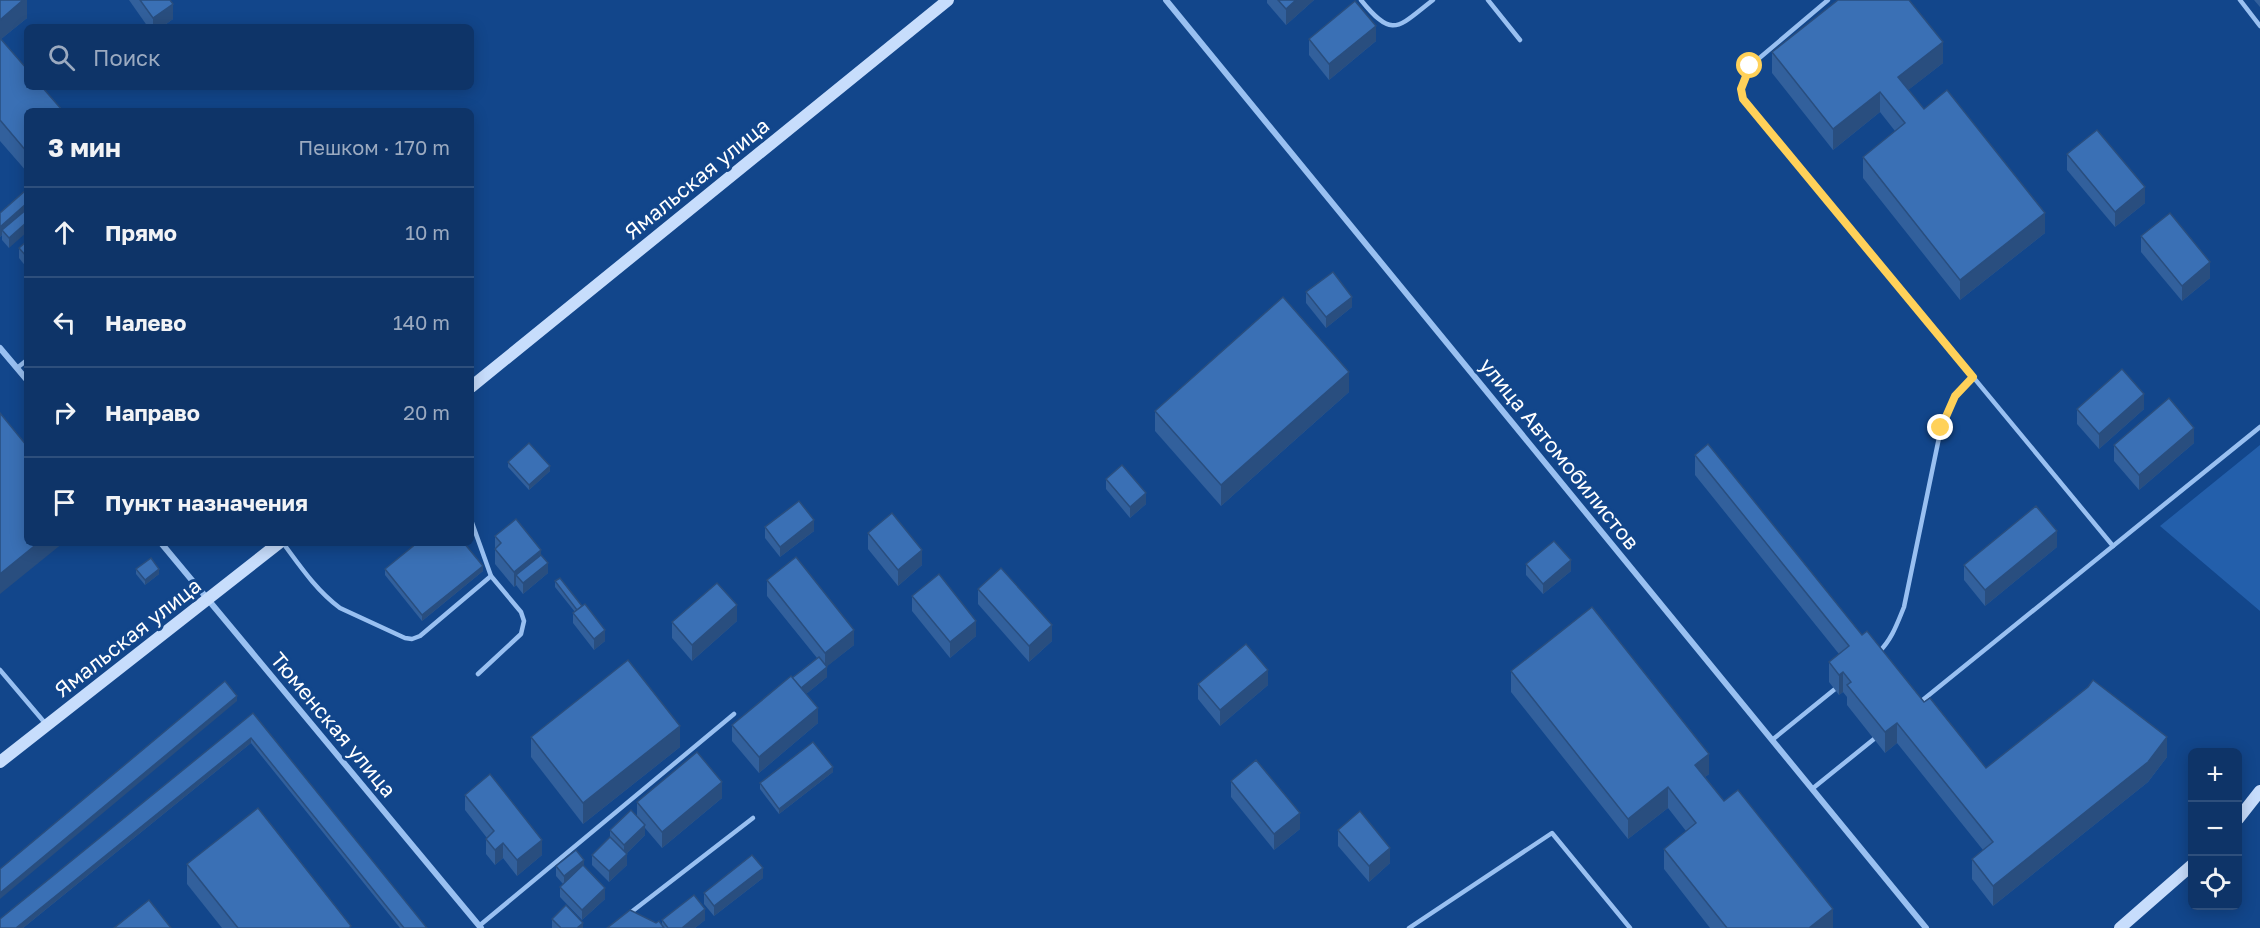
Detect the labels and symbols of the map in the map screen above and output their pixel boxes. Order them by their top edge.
route start [1736,52,1762,78]
street label: Ямальская улица [619,112,774,245]
street label: улица Автомобилистов [1474,352,1645,555]
route end [1927,414,1953,440]
street label: Ямальская улица [49,572,206,703]
street label: Тюменская улица [265,647,402,802]

